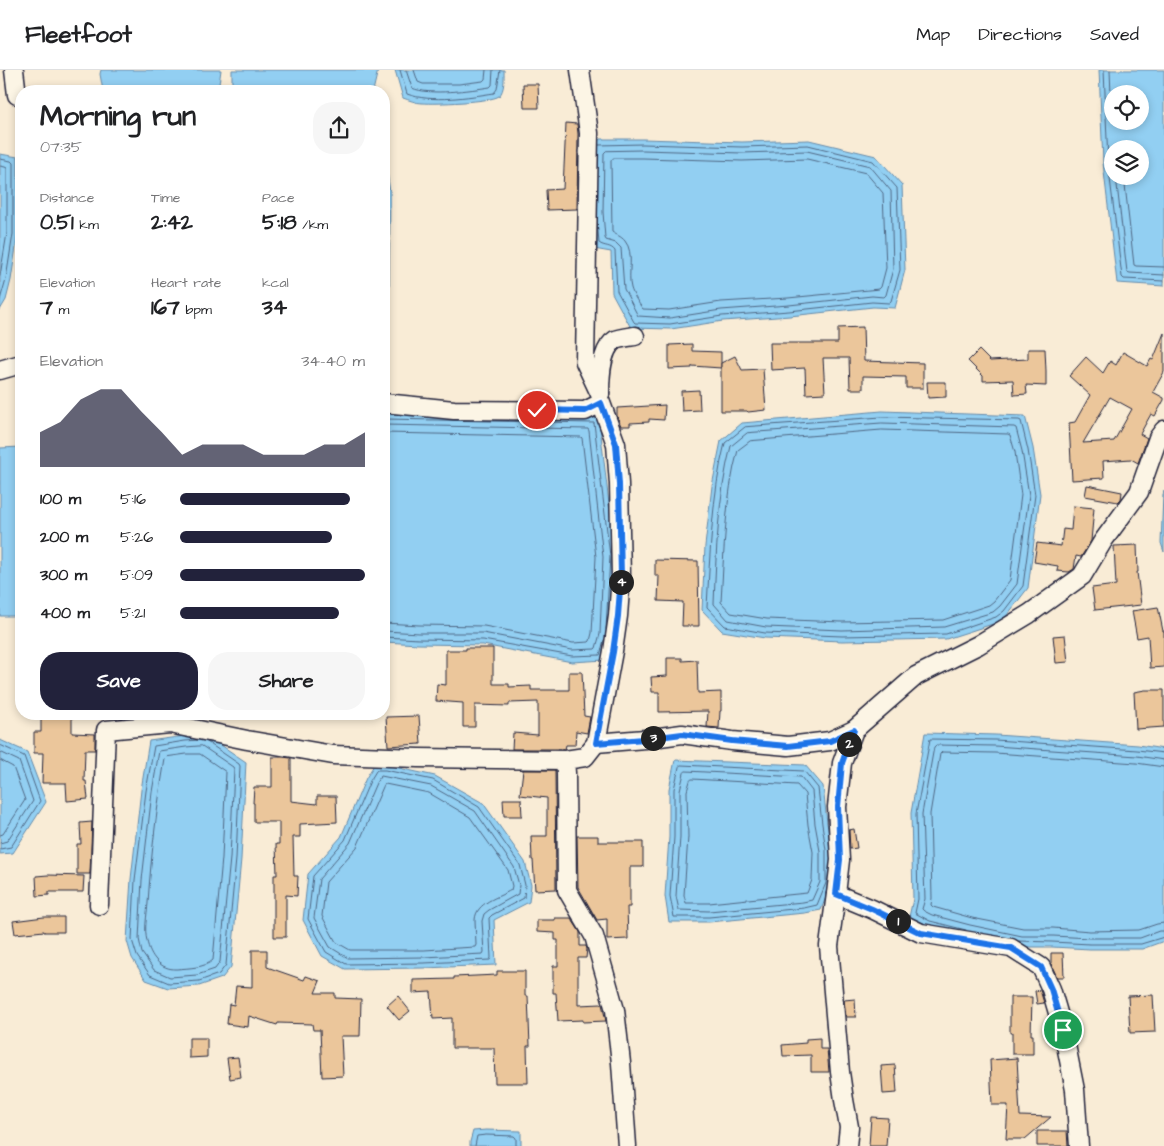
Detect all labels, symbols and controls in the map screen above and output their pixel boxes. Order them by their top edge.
text: Fleetfoot [25,18,132,52]
text: Map [916,22,950,47]
text: Directions [978,22,1062,47]
text: Saved [1090,22,1139,47]
map controls [1104,85,1149,185]
button: locate [1104,85,1149,130]
text: Morning run [40,97,196,136]
button: share [313,102,365,154]
text: 07:35 [40,136,82,158]
button: layers [1104,140,1149,185]
text: Distance [40,188,94,208]
text: Time [151,188,180,208]
text: Pace [262,188,294,208]
text: 0.51 [40,208,74,237]
text: 2:42 [151,208,193,237]
text: 5:18 [262,208,297,237]
text: km [74,215,99,235]
text: /km [297,215,328,235]
text: Elevation [40,273,95,293]
text: Heart rate [151,273,221,293]
text: kcal [262,273,289,293]
text: 7 [40,293,53,322]
text: 167 [151,293,180,322]
text: 34 [262,293,287,322]
text: m [53,300,69,320]
text: bpm [180,300,212,320]
text: Elevation [40,350,103,372]
text: 34–40 m [301,350,365,372]
pin [516,389,558,431]
icon: check [523,396,551,424]
text: 100 m [40,488,81,510]
text: 5:16 [120,488,146,510]
text: 200 m [40,526,88,548]
text: 5:26 [120,526,153,548]
text: 300 m [40,564,87,586]
text: 5:09 [120,564,153,586]
pin: 4 [608,570,634,594]
text: 4 [617,572,626,592]
text: 400 m [40,602,90,624]
text: 5:21 [120,602,145,624]
button: Save [40,652,198,710]
button: Share [208,652,365,710]
pin: 3 [640,726,666,750]
text: 3 [650,728,657,748]
pin: 2 [836,732,862,756]
text: 2 [845,734,854,754]
pin: 1 [886,908,910,934]
text: 1 [898,911,899,931]
pin [1042,1009,1084,1051]
icon: arrive [1049,1016,1077,1044]

